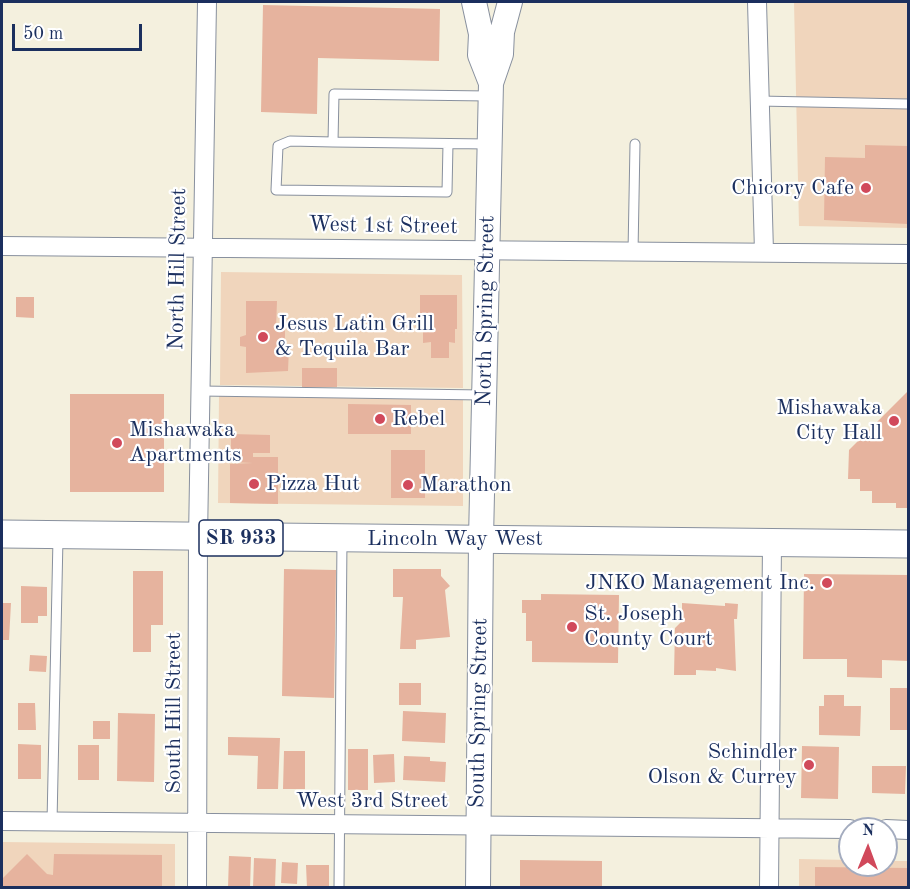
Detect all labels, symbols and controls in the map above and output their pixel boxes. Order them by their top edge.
scale bar [15,12,146,50]
text: 50 m [23,25,63,43]
place label: Chicory Cafe [731,175,854,201]
marker: Chicory Cafe [859,181,873,195]
street label: North Hill Street [163,188,193,350]
street label: West 1st Street [308,211,458,241]
street label: North Spring Street [471,215,501,407]
place label: Jesus Latin Grill & Tequila Bar [275,311,434,362]
marker: Jesus Latin Grill & Tequila Bar [256,330,270,344]
place label: Mishawaka City Hall [776,395,882,446]
place label: Rebel [392,406,445,432]
marker: Rebel [373,412,387,426]
marker: Mishawaka City Hall [887,414,901,428]
place label: Mishawaka Apartments [129,417,242,469]
marker: Mishawaka Apartments [110,436,124,450]
place label: Pizza Hut [266,471,360,497]
place label: Marathon [420,472,512,498]
marker: Pizza Hut [247,477,261,491]
marker: Marathon [401,478,415,492]
road number: SR 933 [199,520,283,556]
street label: Lincoln Way West [367,526,543,552]
place label: JNKO Management Inc. [585,570,815,596]
marker: JNKO Management Inc. [820,576,834,590]
place label: St. Joseph County Court [584,601,713,652]
street label: South Spring Street [464,618,494,808]
marker: St. Joseph County Court [565,620,579,634]
street label: South Hill Street [161,632,187,794]
place label: Schindler Olson & Currey [647,739,797,790]
marker: Schindler Olson & Currey [802,758,816,772]
street label: West 3rd Street [296,788,448,814]
north arrow [838,817,898,877]
text: N [862,823,875,839]

